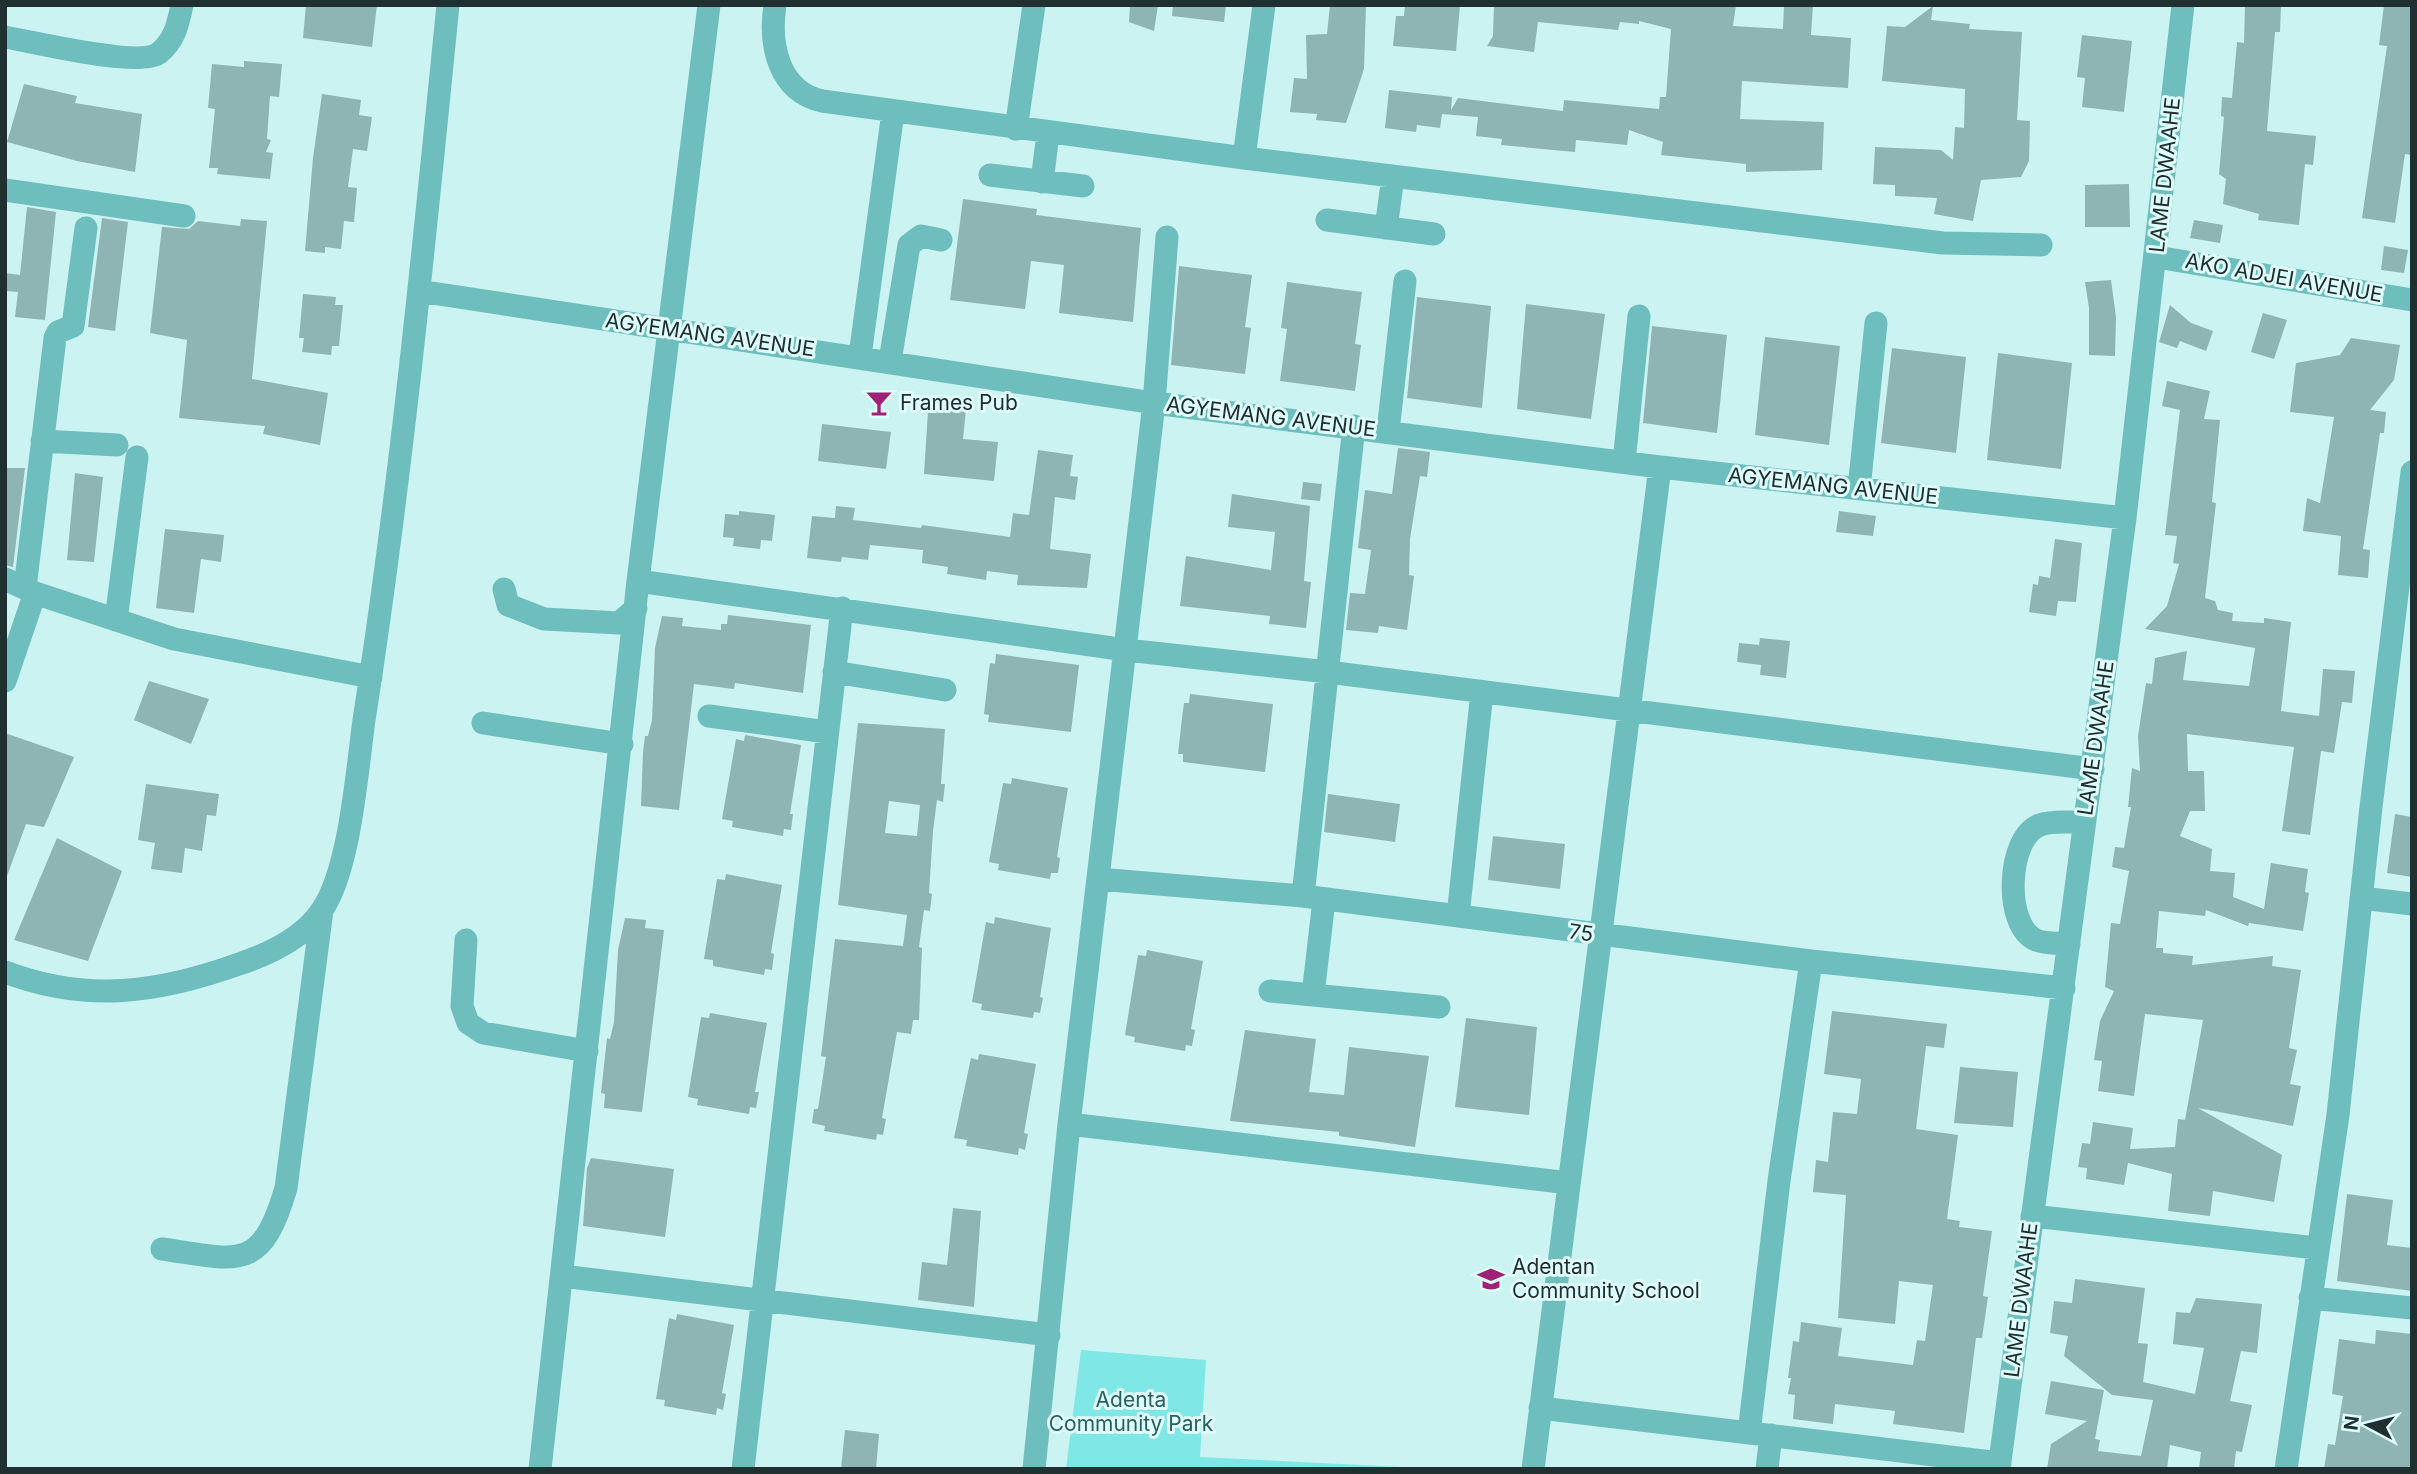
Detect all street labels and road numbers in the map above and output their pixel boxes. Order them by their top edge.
street label: LAME DWAAHE [2144,96,2185,254]
street label: AKO ADJEI AVENUE [2183,248,2385,307]
street label: AGYEMANG AVENUE [604,307,816,362]
street label: AGYEMANG AVENUE [1165,391,1377,442]
street label: AGYEMANG AVENUE [1727,462,1939,509]
street label: LAME DWAAHE [2072,659,2119,817]
street label: 75 [1567,918,1595,947]
street label: LAME DWAAHE [1999,1221,2042,1379]

